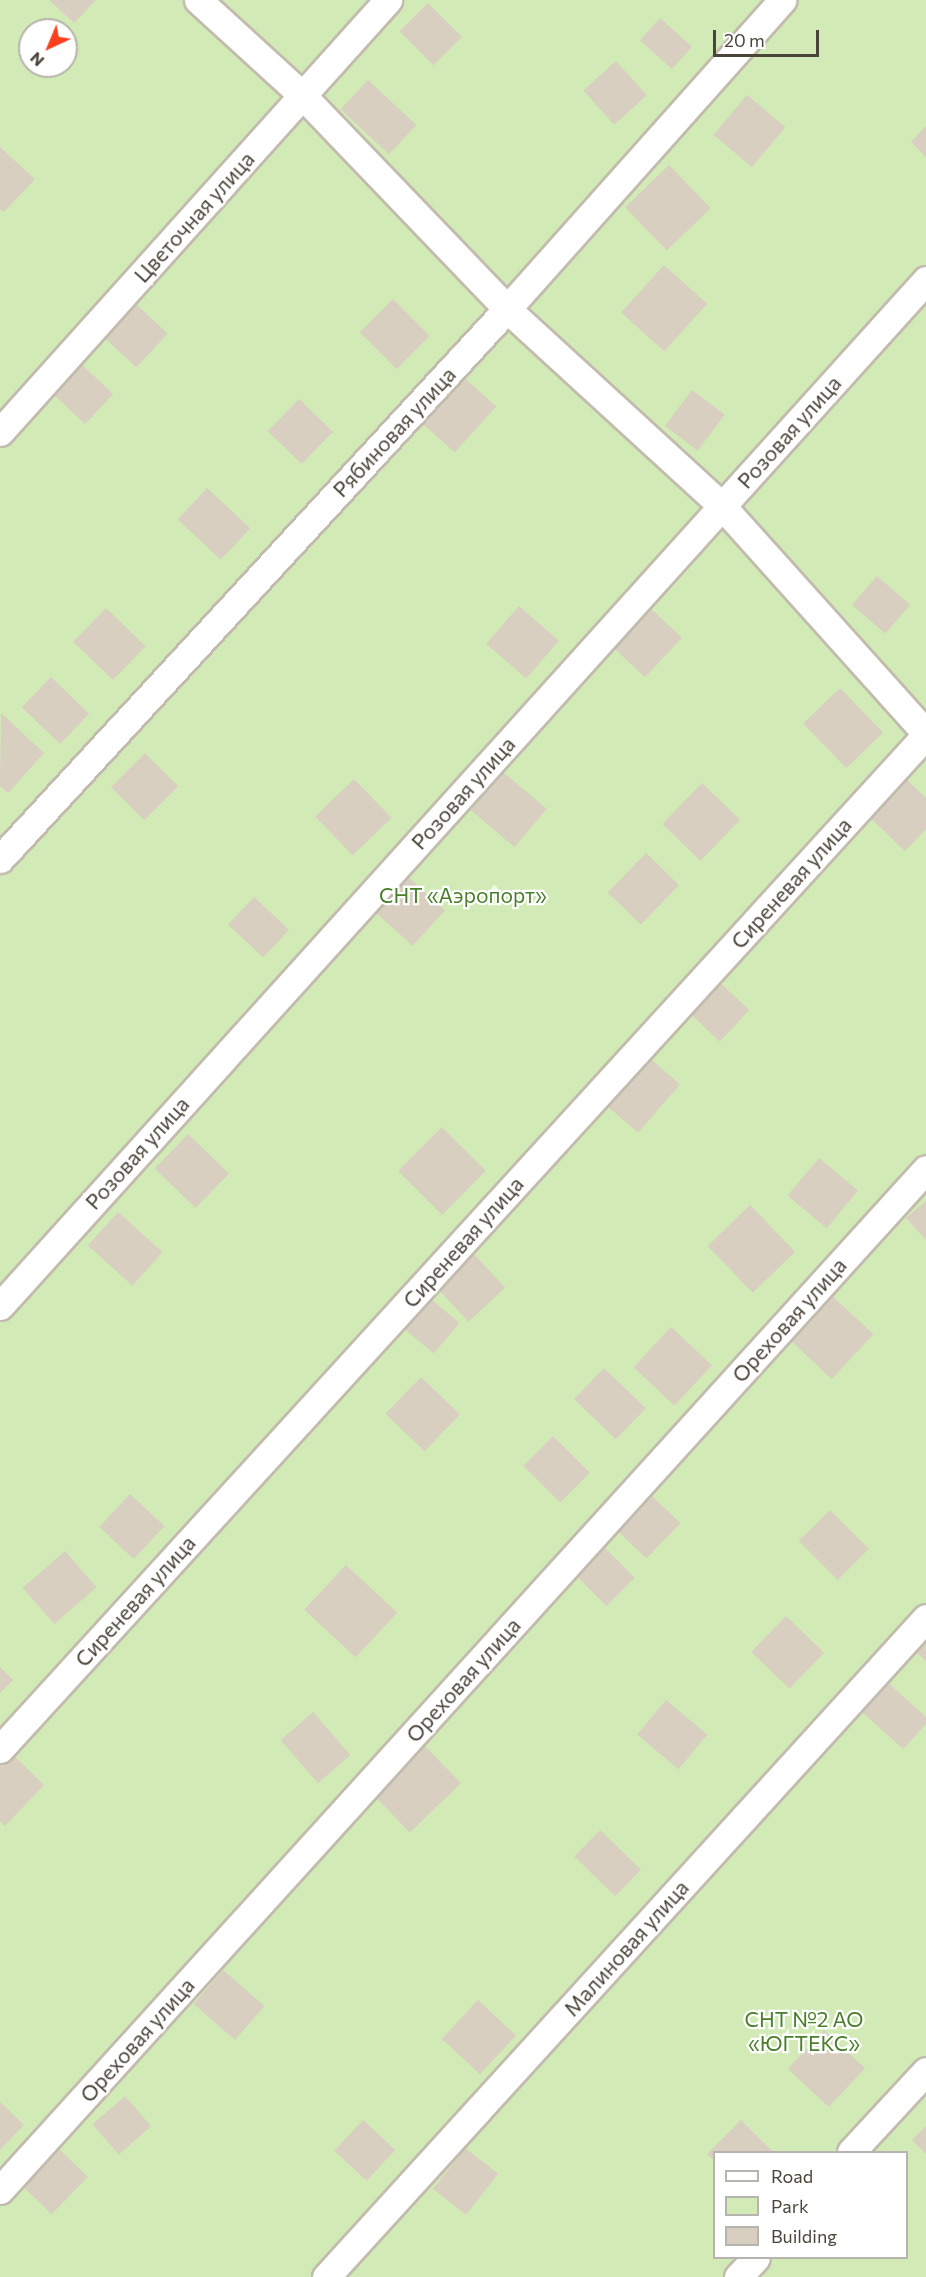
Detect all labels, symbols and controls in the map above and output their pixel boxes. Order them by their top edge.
north arrow [18,18,78,78]
scale bar [716,18,822,56]
text: 20 m [724,29,765,51]
text: N [26,49,47,71]
street label: Цветочная улица [129,146,259,288]
street label: Рябиновая улица [327,362,461,502]
street label: Розовая улица [732,371,846,493]
street label: Розовая улица [406,732,520,854]
street label: Сиреневая улица [726,812,856,954]
park label: СНТ «Аэропорт» [379,882,547,908]
street label: Розовая улица [80,1092,194,1214]
street label: Сиреневая улица [398,1171,528,1313]
street label: Ореховая улица [727,1253,851,1387]
street label: Сиреневая улица [70,1530,200,1672]
street label: Ореховая улица [401,1613,525,1747]
street label: Малиновая улица [558,1875,694,2021]
street label: Ореховая улица [75,1973,199,2107]
park label: СНТ №2 АО «ЮГТЕКС» [745,2006,863,2056]
legend [713,2151,908,2259]
text: Road [771,2165,813,2187]
text: Park [771,2195,809,2217]
text: Building [771,2225,837,2247]

